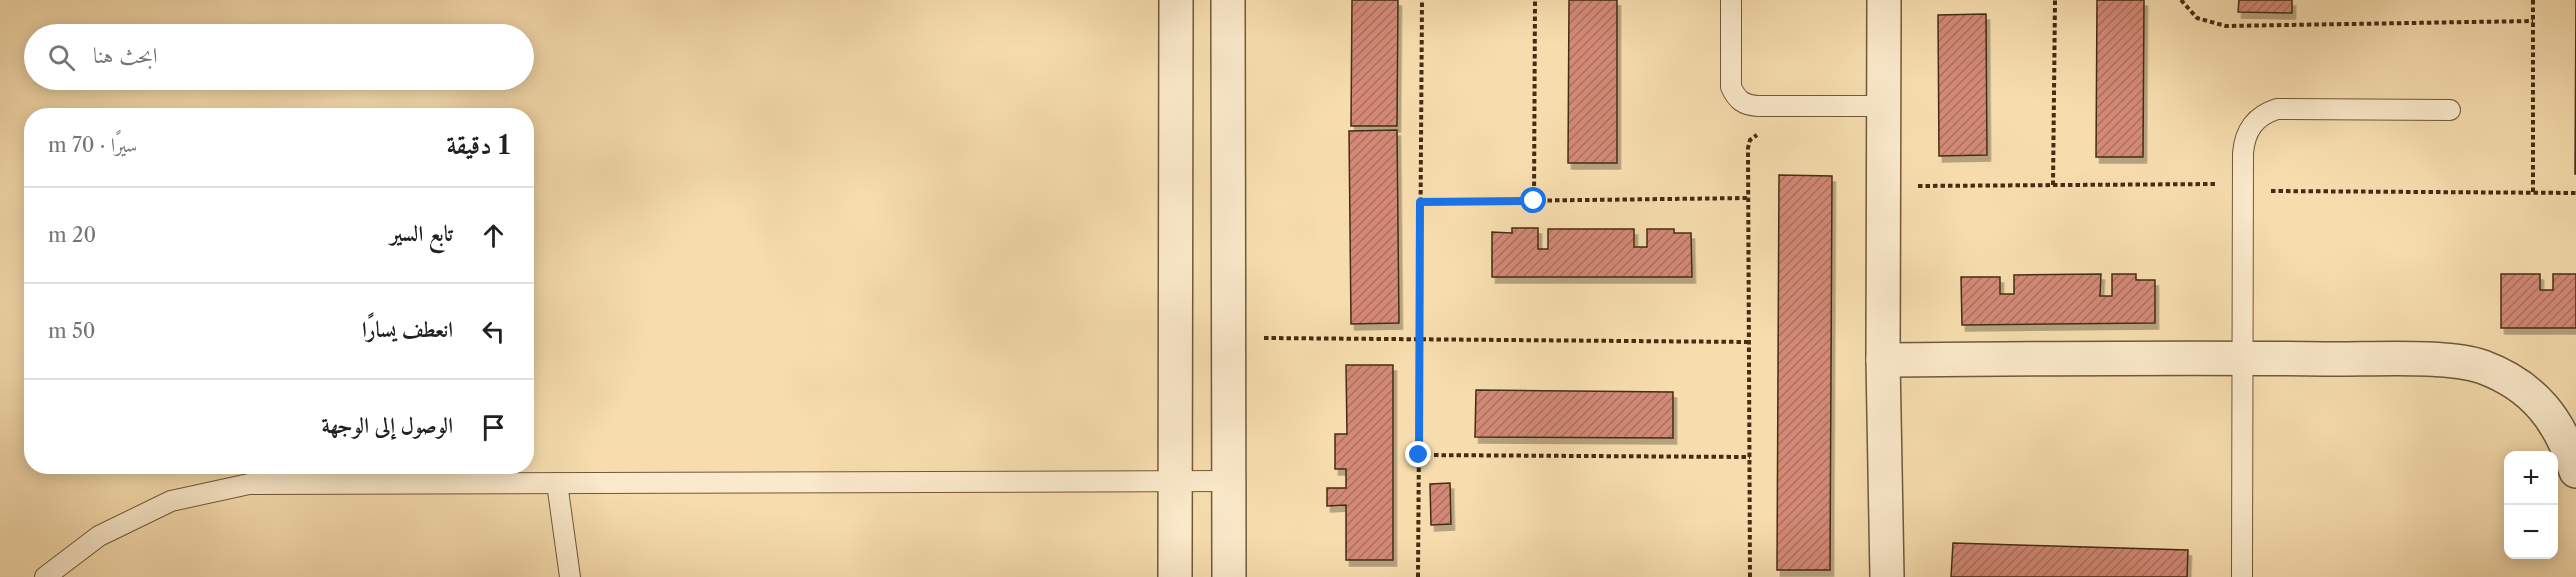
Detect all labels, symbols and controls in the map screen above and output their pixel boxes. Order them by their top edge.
search box [24,24,534,90]
icon: search [45,41,78,74]
text: ابحث هنا [93,42,158,69]
text: 1 دقيقة [446,129,510,161]
text: سيرًا · 70 m [48,133,137,157]
route start [1520,187,1546,213]
icon: ahead [477,219,510,252]
text: تابع السير [390,220,453,247]
text: 20 m [48,223,96,247]
icon: left [477,315,510,348]
text: انعطف يسارًا [362,316,453,343]
text: 50 m [48,319,96,343]
icon: arrive [477,411,510,444]
text: الوصول إلى الوجهة [321,412,453,439]
route end [1405,441,1431,467]
map controls [2504,451,2558,559]
button: + [2504,451,2558,505]
button: − [2504,505,2558,559]

